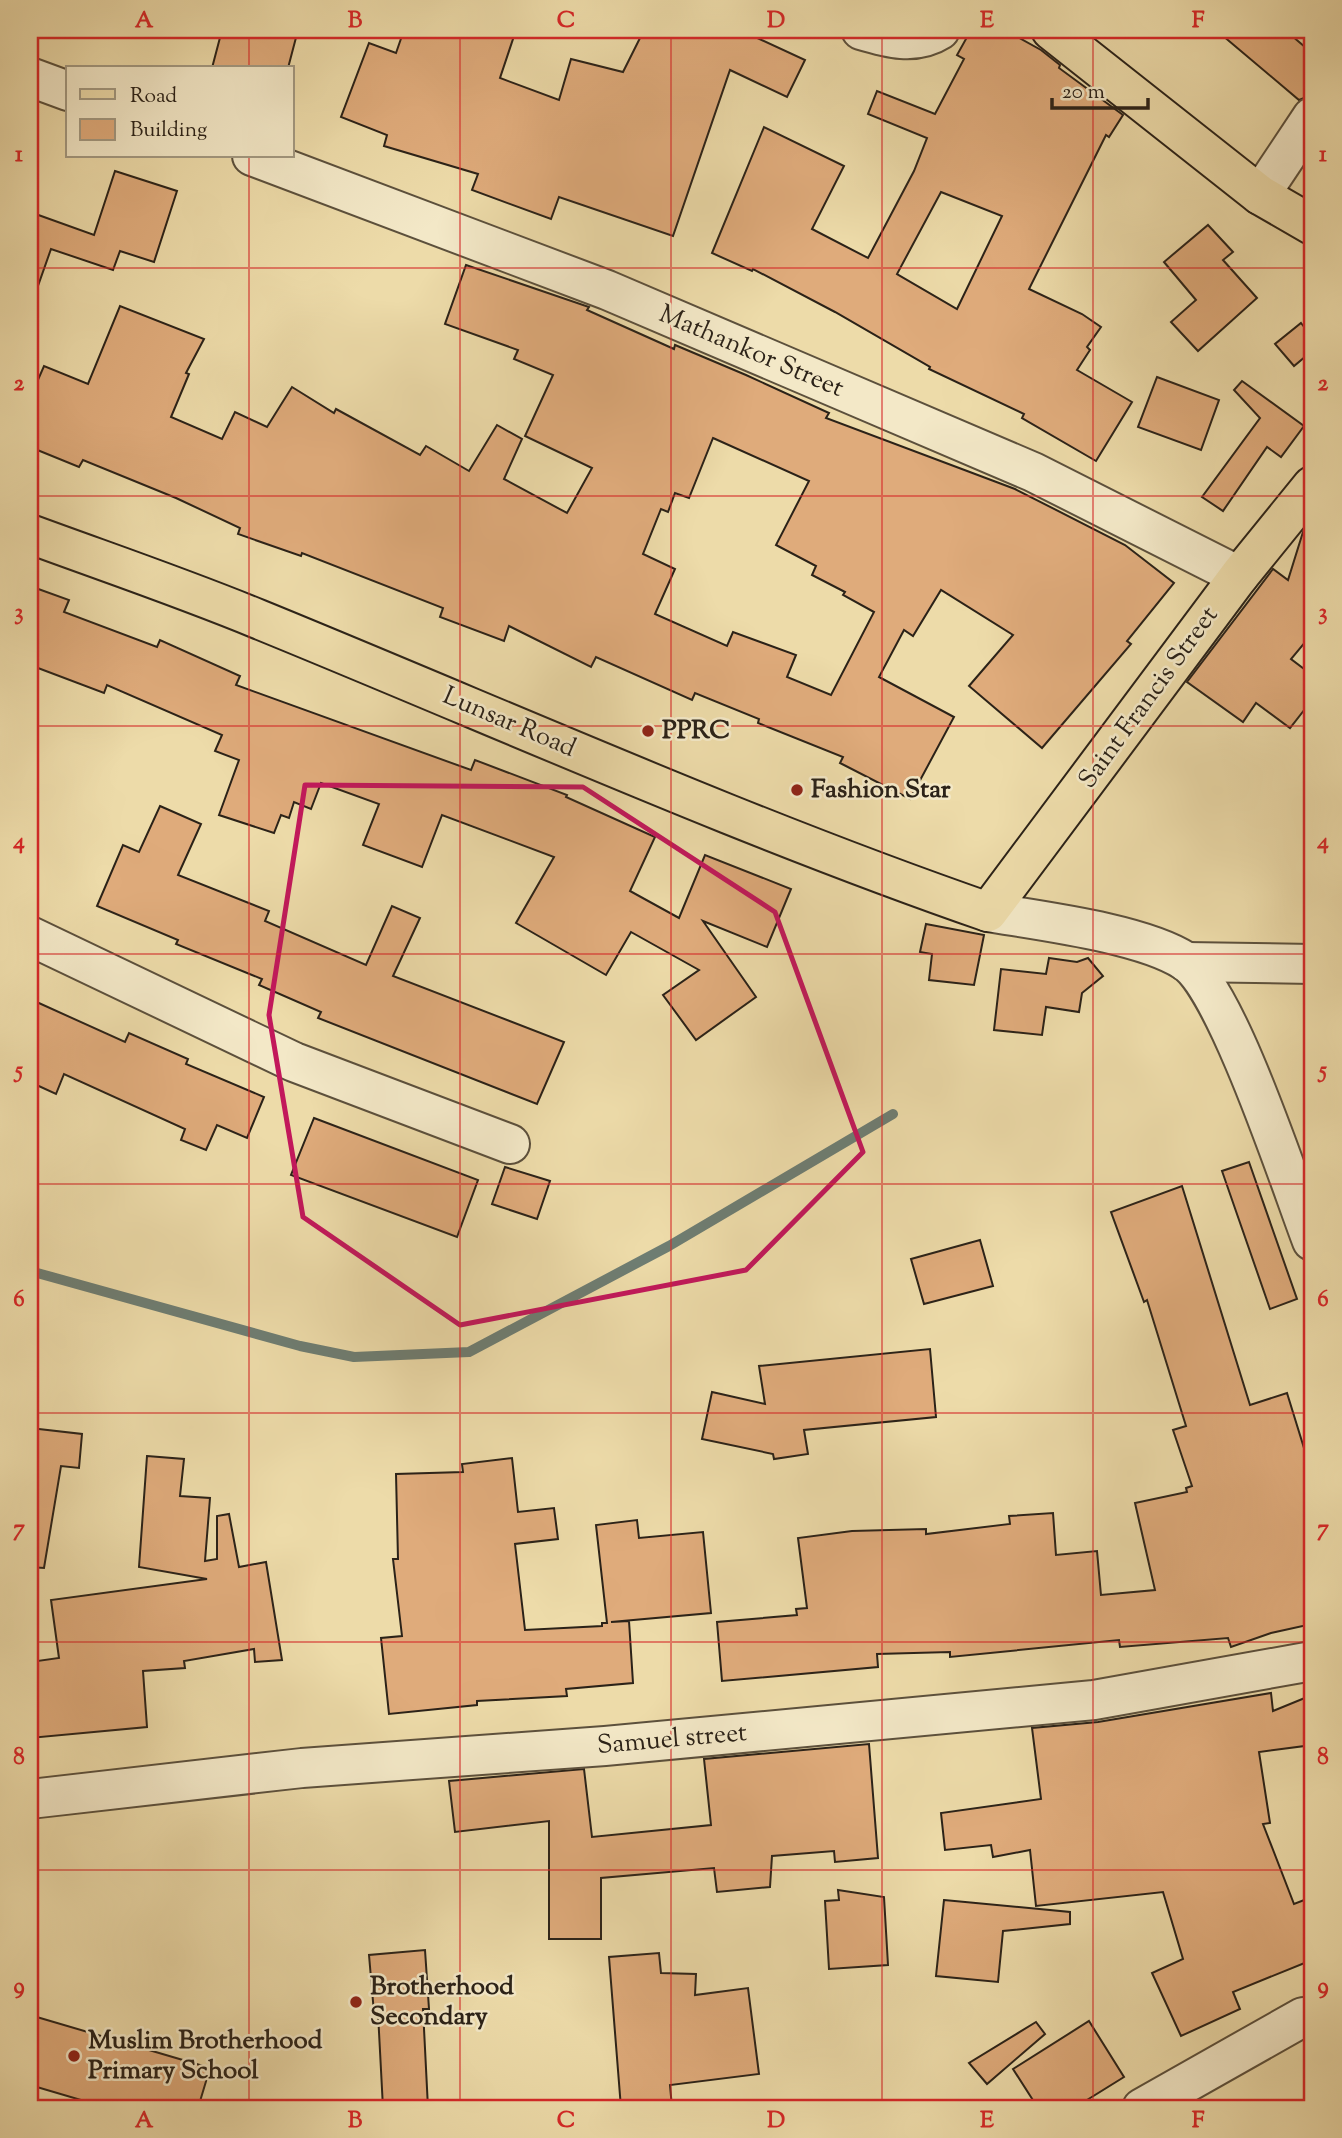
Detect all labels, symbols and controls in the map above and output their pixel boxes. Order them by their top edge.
text: A [135,5,154,38]
text: B [348,5,363,38]
text: C [557,5,575,38]
text: D [767,5,785,38]
text: E [980,5,994,38]
text: F [1192,5,1205,38]
legend [66,66,294,158]
scale bar [1052,66,1148,110]
text: 20 m [1062,78,1105,108]
text: Road [130,82,177,112]
text: Building [130,116,207,146]
text: 1 [15,139,23,172]
text: 1 [1319,139,1327,172]
street label: Mathankor Street [653,296,849,408]
text: 2 [14,368,25,401]
text: 2 [1318,368,1329,401]
text: 3 [14,597,24,630]
text: 3 [1318,597,1328,630]
street label: Saint Francis Street [1070,599,1228,797]
street label: Lunsar Road [437,678,582,768]
place label: PPRC [662,713,730,750]
marker: PPRC [640,723,656,739]
place label: Fashion Star [811,772,951,809]
marker: Fashion Star [789,782,805,798]
text: 4 [12,826,25,859]
text: 4 [1316,826,1329,859]
text: 5 [13,1055,23,1088]
text: 5 [1317,1055,1327,1088]
text: 6 [13,1284,25,1317]
text: 6 [1317,1284,1329,1317]
text: 7 [13,1513,25,1546]
text: 7 [1317,1513,1329,1546]
street label: Samuel street [596,1715,749,1765]
text: 8 [13,1742,25,1775]
text: 8 [1317,1742,1329,1775]
place label: Brotherhood Secondary [370,1969,514,2036]
text: 9 [13,1971,25,2004]
text: 9 [1317,1971,1329,2004]
marker: Brotherhood Secondary [348,1994,364,2010]
place label: Muslim Brotherhood Primary School [88,2023,323,2090]
marker: Muslim Brotherhood Primary School [66,2048,82,2064]
text: A [135,2105,154,2138]
text: B [348,2105,363,2138]
text: C [557,2105,575,2138]
text: D [767,2105,785,2138]
text: E [980,2105,994,2138]
text: F [1192,2105,1205,2138]

